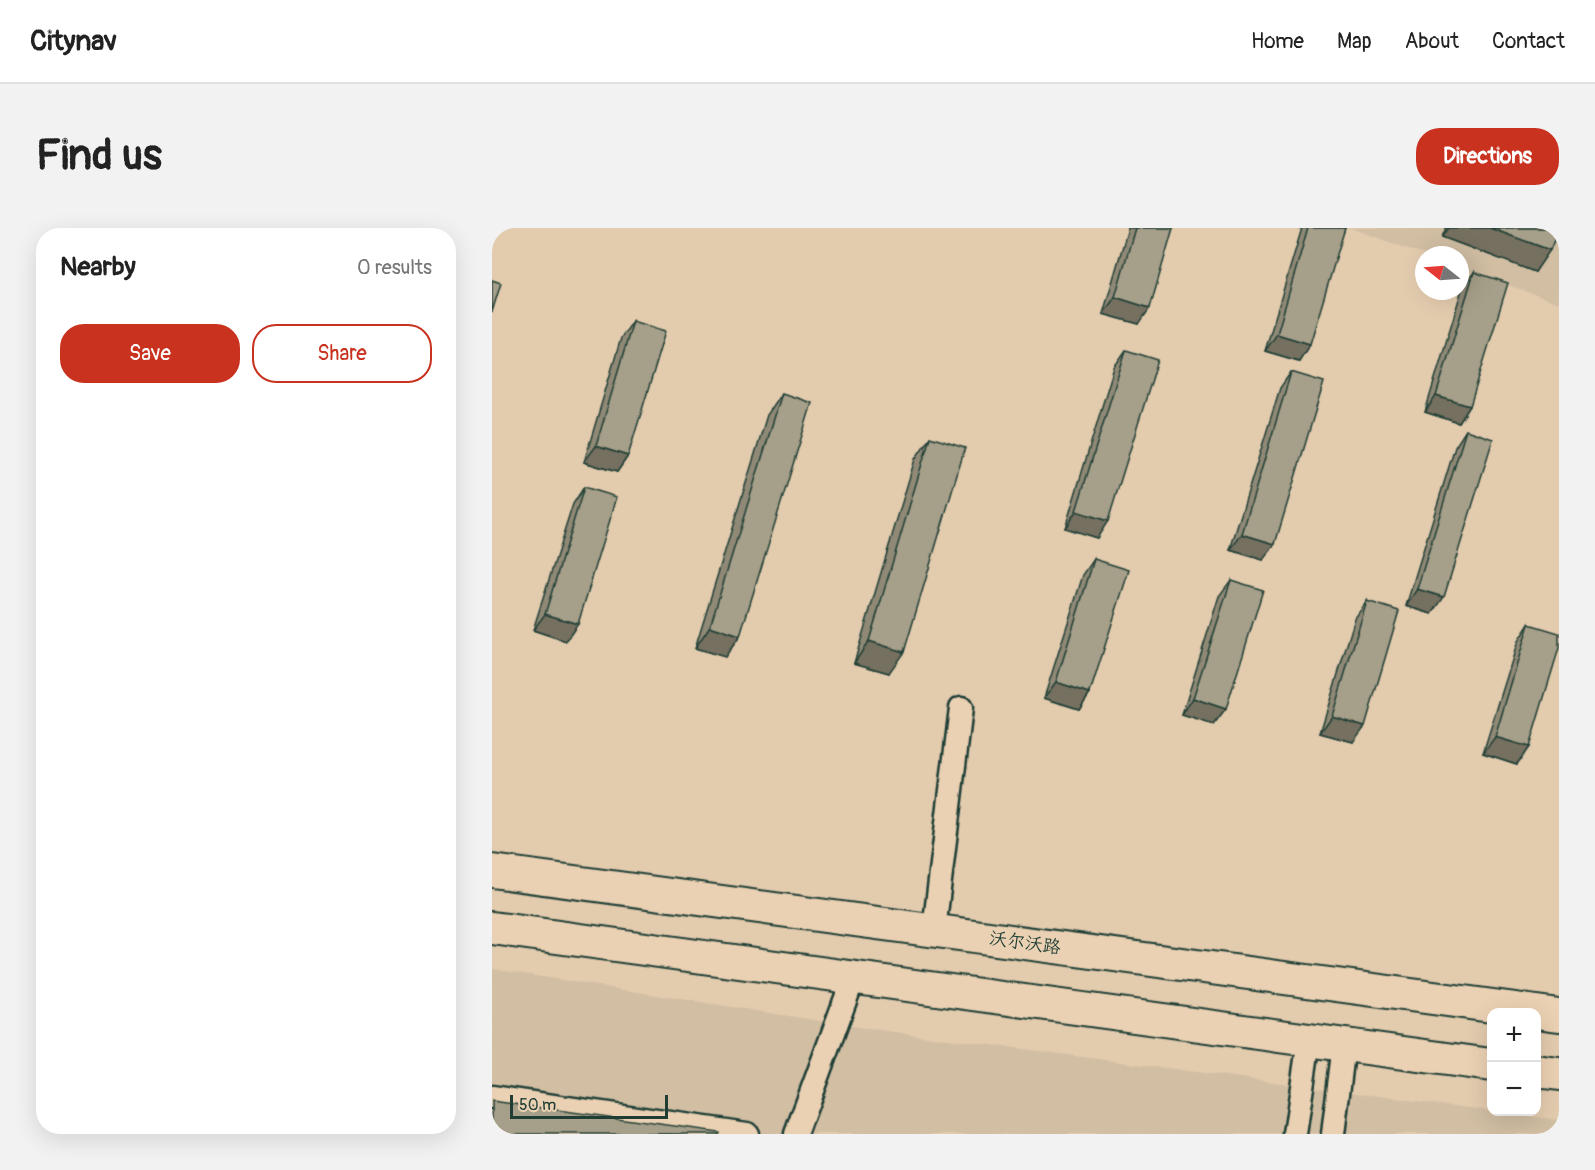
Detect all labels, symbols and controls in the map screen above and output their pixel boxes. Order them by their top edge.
text: Citynav [30,24,117,59]
text: Home [1251,28,1304,55]
text: Map [1337,28,1372,55]
text: About [1405,28,1459,55]
text: Contact [1492,28,1565,55]
button: Directions [1416,128,1559,185]
text: Find us [36,130,162,182]
north arrow [1415,246,1469,300]
text: Nearby [60,251,136,283]
text: 0 results [357,255,432,280]
button: Save [60,324,240,383]
button: Share [252,324,432,383]
street label: 沃尔沃路 [988,927,1062,959]
map controls [1487,1008,1541,1116]
button: + [1487,1008,1541,1062]
button: − [1487,1062,1541,1116]
scale bar [510,1092,668,1120]
text: 50 m [519,1095,556,1115]

